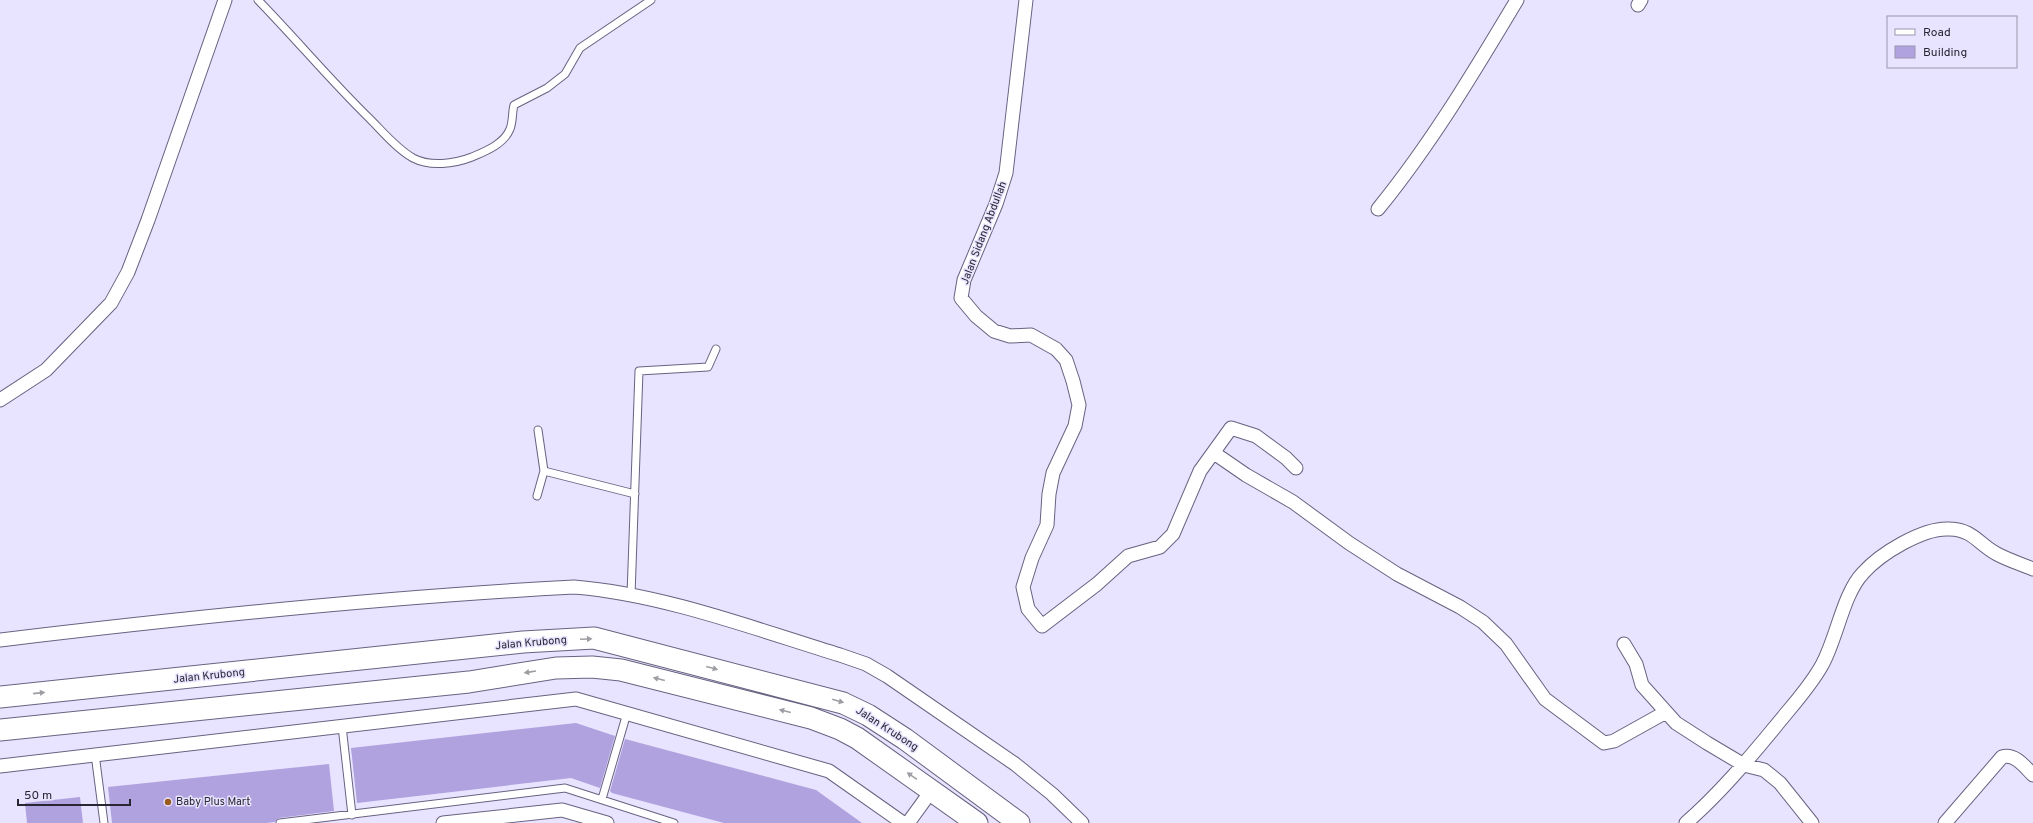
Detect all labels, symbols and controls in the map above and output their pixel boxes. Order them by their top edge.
legend [1887,16,2017,68]
text: Road [1923,25,1951,41]
text: Building [1923,45,1967,61]
street label: Jalan Sidang Abdullah [958,179,1010,287]
street label: Jalan Krubong [495,633,567,653]
one-way arrow [580,635,592,642]
street label: Jalan Krubong [172,665,246,687]
one-way arrow [706,665,718,671]
one-way arrow [524,669,536,675]
one-way arrow [652,676,665,682]
one-way arrow [33,690,45,696]
one-way arrow [832,699,844,705]
street label: Jalan Krubong [853,704,921,754]
one-way arrow [778,708,790,714]
one-way arrow [906,772,917,780]
scale bar [18,781,130,807]
text: 50 m [24,788,52,804]
place label: Baby Plus Mart [176,795,250,809]
marker: Baby Plus Mart [163,797,173,807]

